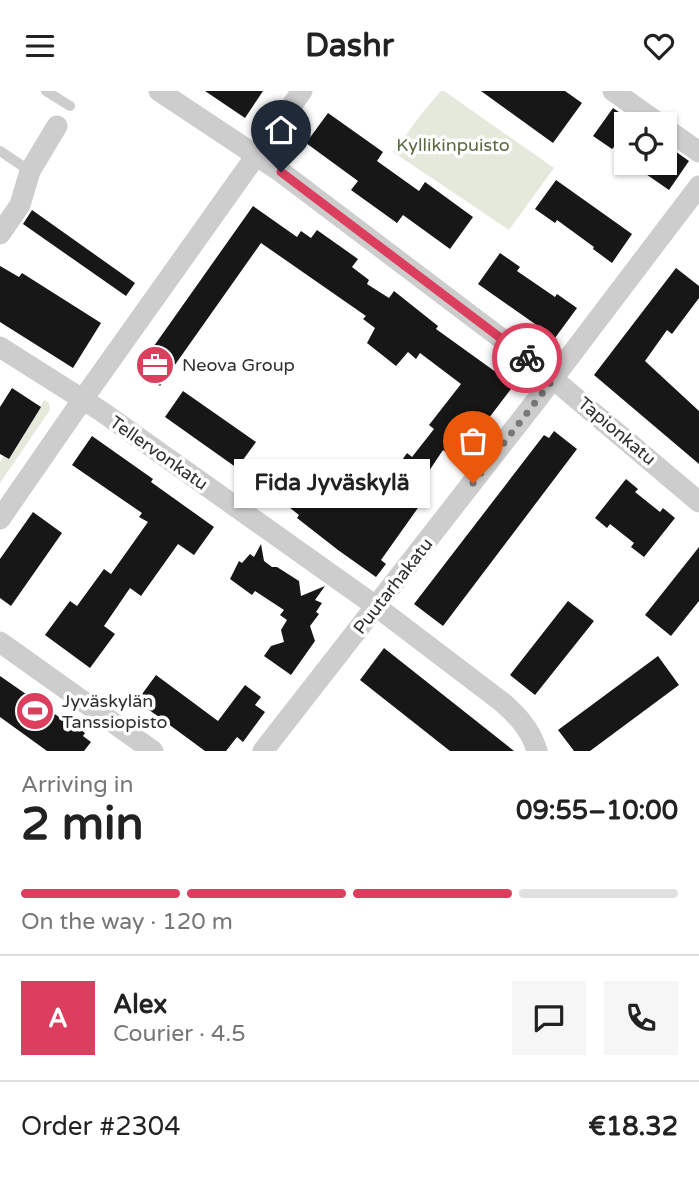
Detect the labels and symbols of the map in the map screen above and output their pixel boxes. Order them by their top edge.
pin [251,100,311,172]
park label: Kyllikinpuisto [396,134,510,156]
courier [492,323,562,393]
office icon: Neova Group [134,344,176,386]
place label: Neova Group [182,354,295,376]
street label: Tapionkatu [574,392,660,470]
street label: Tellervonkatu [106,411,212,495]
pin [443,411,503,483]
callout: Fida Jyväskylä [235,459,431,507]
street label: Puutarhakatu [349,533,437,639]
sports icon: Jyväskylän Tanssiopisto [14,690,56,732]
place label: Jyväskylän Tanssiopisto [62,690,167,733]

